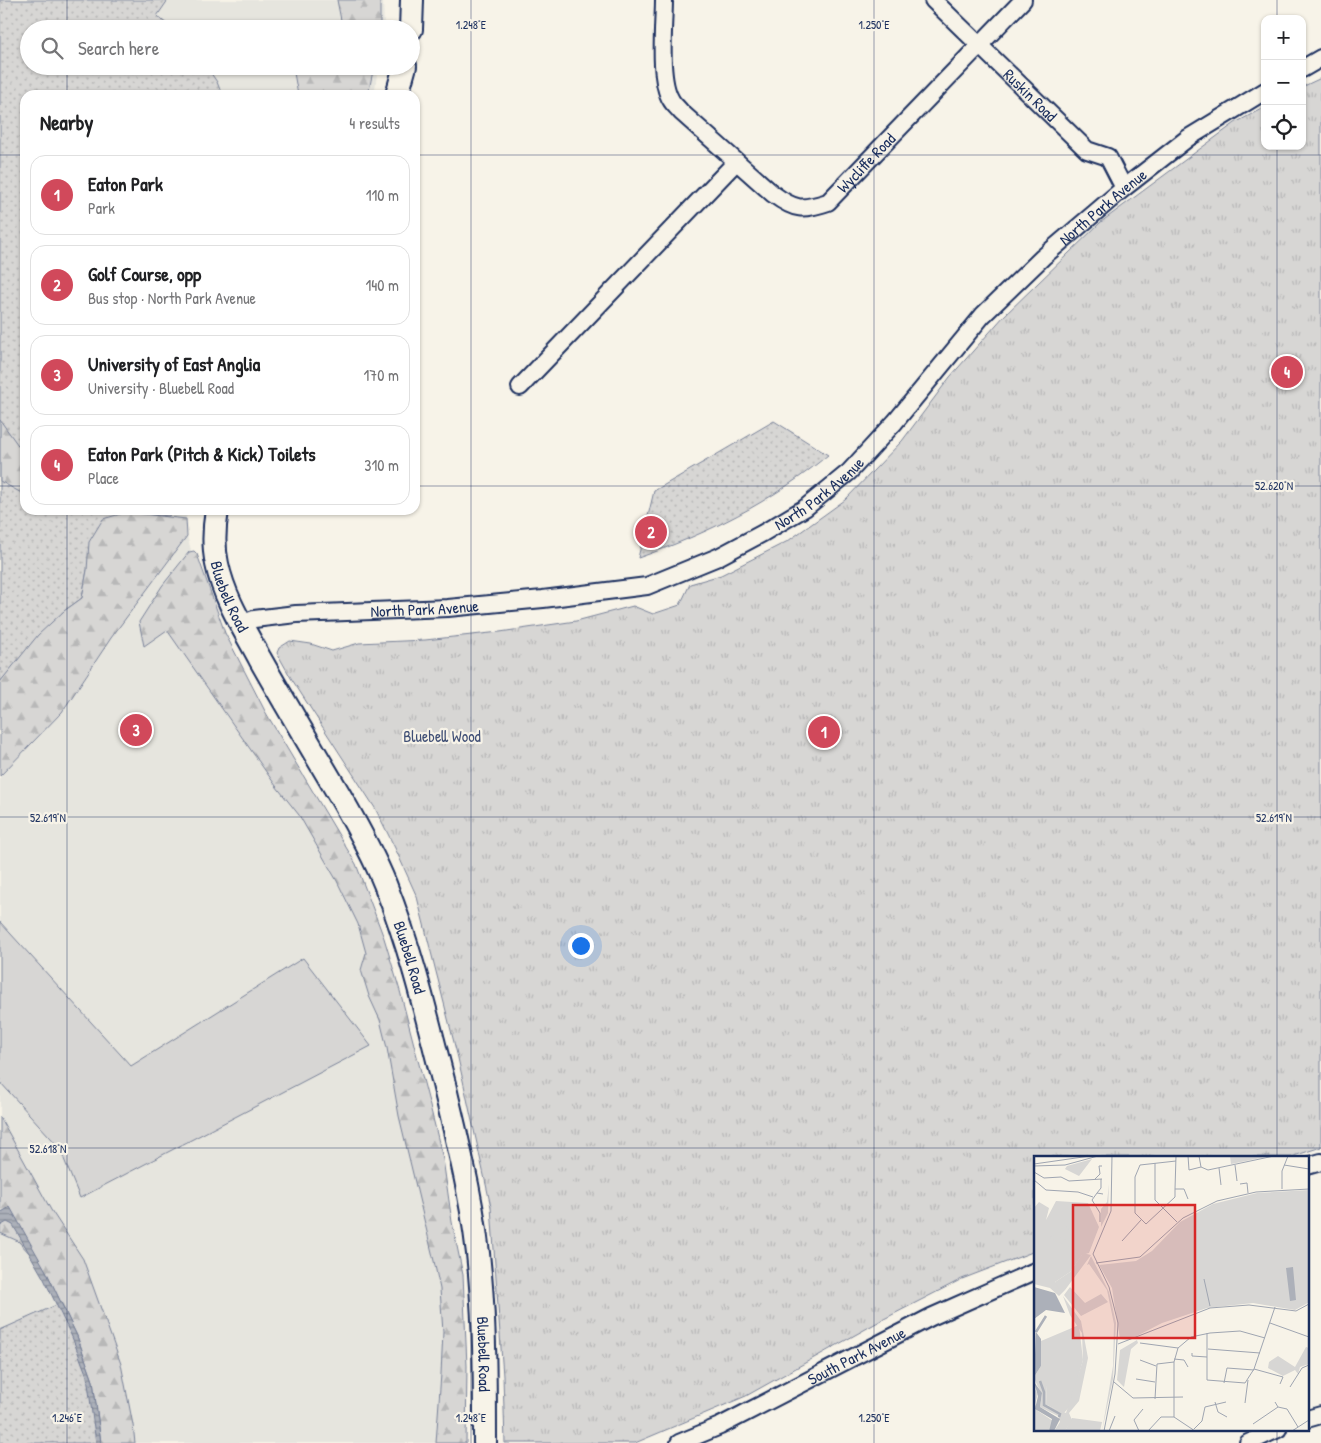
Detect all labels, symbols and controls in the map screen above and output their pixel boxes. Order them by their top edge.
map controls [1261,15,1306,150]
button: + [1261,15,1306,60]
text: 1.248°E [456,16,487,33]
text: 1.250°E [858,16,890,33]
search box [20,20,420,75]
icon: search [38,34,66,62]
text: Search here [78,35,159,61]
button: − [1261,60,1306,105]
street label: Ruskin Road [999,64,1062,126]
button: locate [1261,105,1306,150]
text: Nearby [40,108,93,137]
text: 4 results [349,112,400,134]
street label: Wycliffe Road [832,128,900,197]
street label: North Park Avenue [1054,163,1152,250]
text: Eaton Park [88,171,163,197]
text: 1 [54,184,60,206]
text: 110 m [366,184,399,206]
text: Park [88,197,115,219]
text: Golf Course, opp [88,261,201,287]
text: 2 [53,274,61,296]
text: 140 m [365,274,399,296]
text: Bus stop · North Park Avenue [88,287,256,309]
text: University of East Anglia [88,351,260,377]
pin: 4 [1271,353,1303,391]
text: 3 [53,364,61,386]
text: 170 m [364,364,399,386]
text: University · Bluebell Road [88,377,234,399]
text: Eaton Park (Pitch & Kick) Toilets [88,441,316,467]
street label: North Park Avenue [770,452,869,535]
text: 4 [54,454,60,476]
text: 310 m [364,454,399,476]
text: Place [88,467,119,489]
text: 52.620°N [1255,477,1293,494]
pin: 2 [635,513,667,551]
street label: Bluebell Road [206,559,254,636]
street label: North Park Avenue [370,594,480,622]
pin: 3 [120,711,152,749]
pin: 1 [808,713,840,751]
park label: Bluebell Wood [403,725,481,747]
text: 52.619°N [30,809,66,826]
text: 52.619°N [1256,809,1292,826]
street label: Bluebell Road [388,918,431,996]
your location [568,933,594,959]
text: 52.618°N [30,1140,66,1157]
inset map [1034,1156,1308,1430]
street label: Bluebell Road [472,1316,496,1392]
street label: South Park Avenue [804,1321,910,1390]
text: 1.246°E [52,1409,83,1426]
text: 1.248°E [456,1409,487,1426]
text: 1.250°E [858,1409,890,1426]

